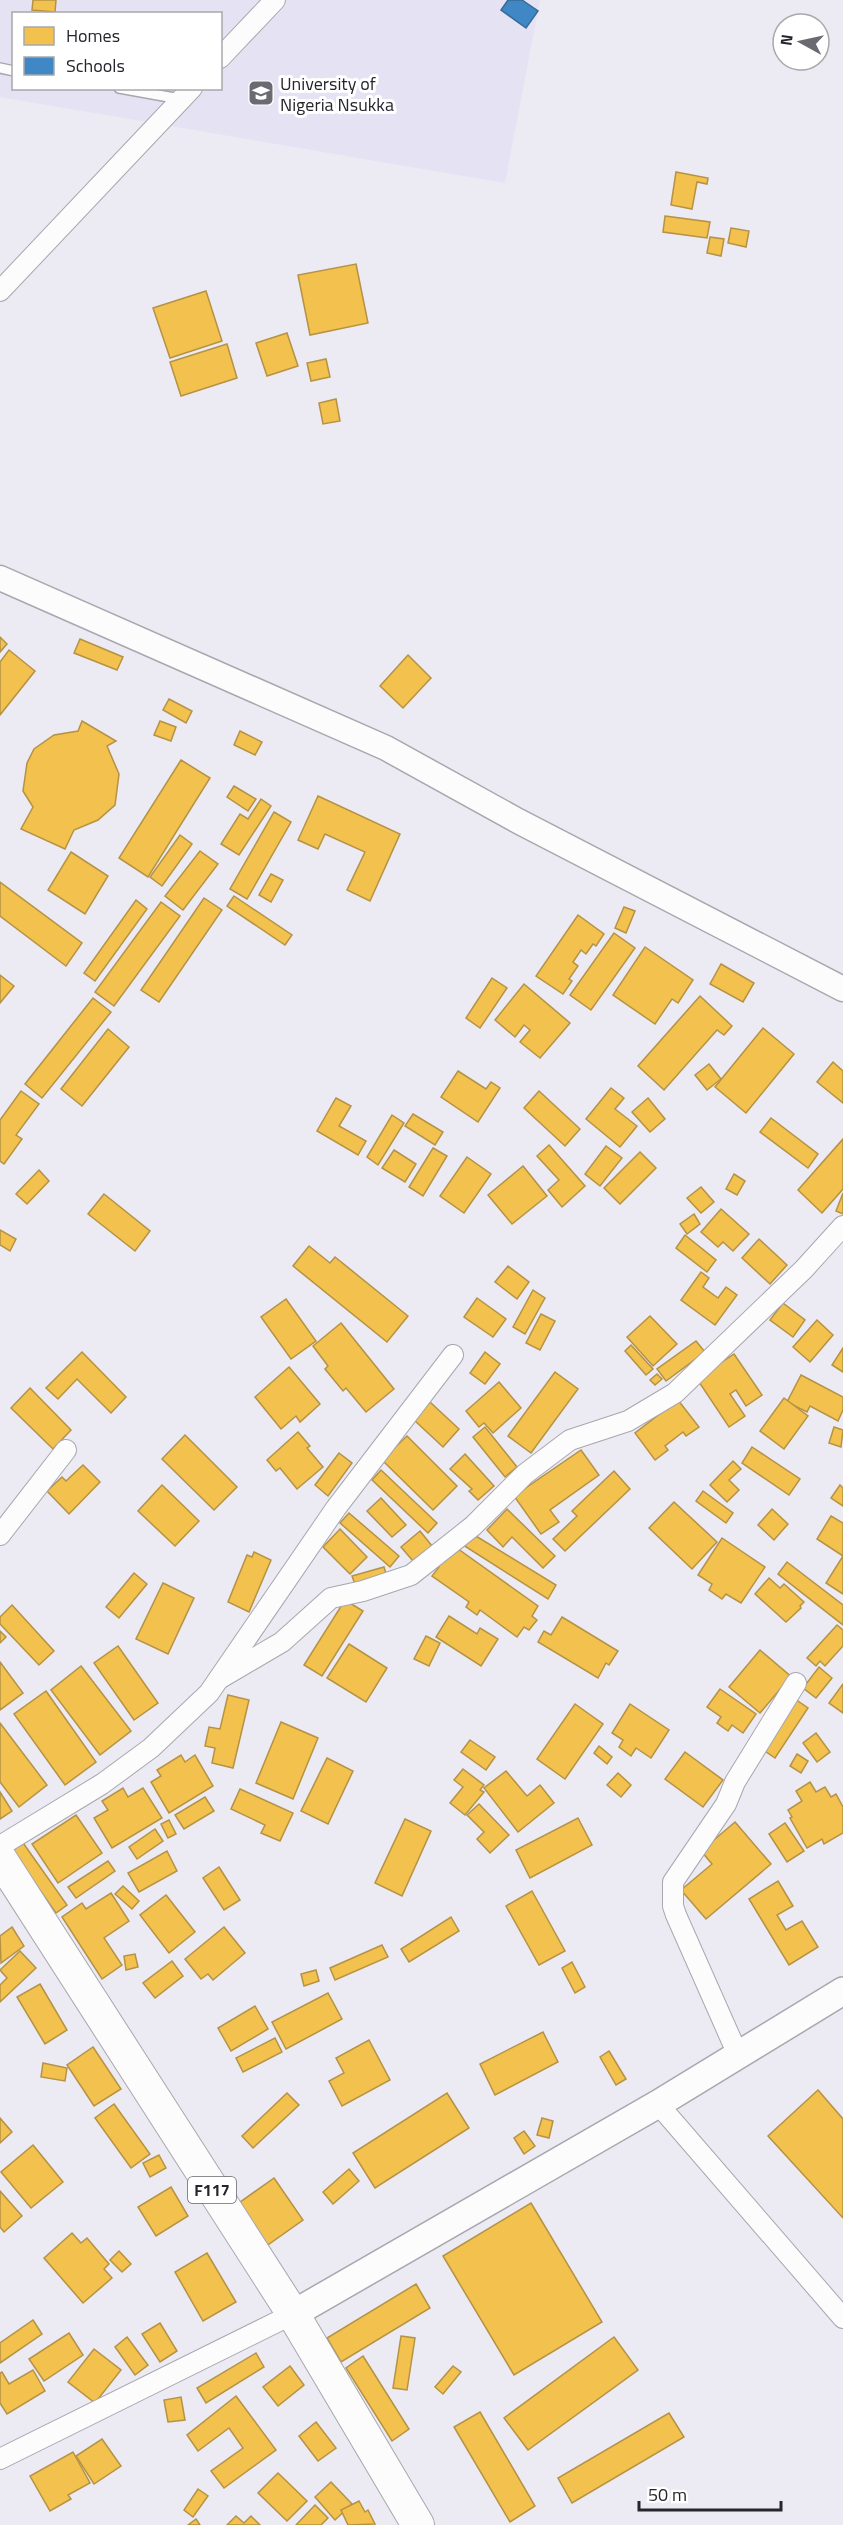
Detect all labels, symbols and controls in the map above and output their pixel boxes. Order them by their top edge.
legend [12,12,222,90]
north arrow [771,12,831,72]
text: Homes [66,22,120,49]
text: N [773,33,799,47]
text: Schools [66,52,125,79]
place label: University of Nigeria Nsukka [280,70,394,118]
school or university icon: University of Nigeria Nsukka [246,78,276,108]
road number: F117 [188,2177,236,2203]
scale bar [639,2474,782,2512]
text: 50 m [648,2481,687,2508]

